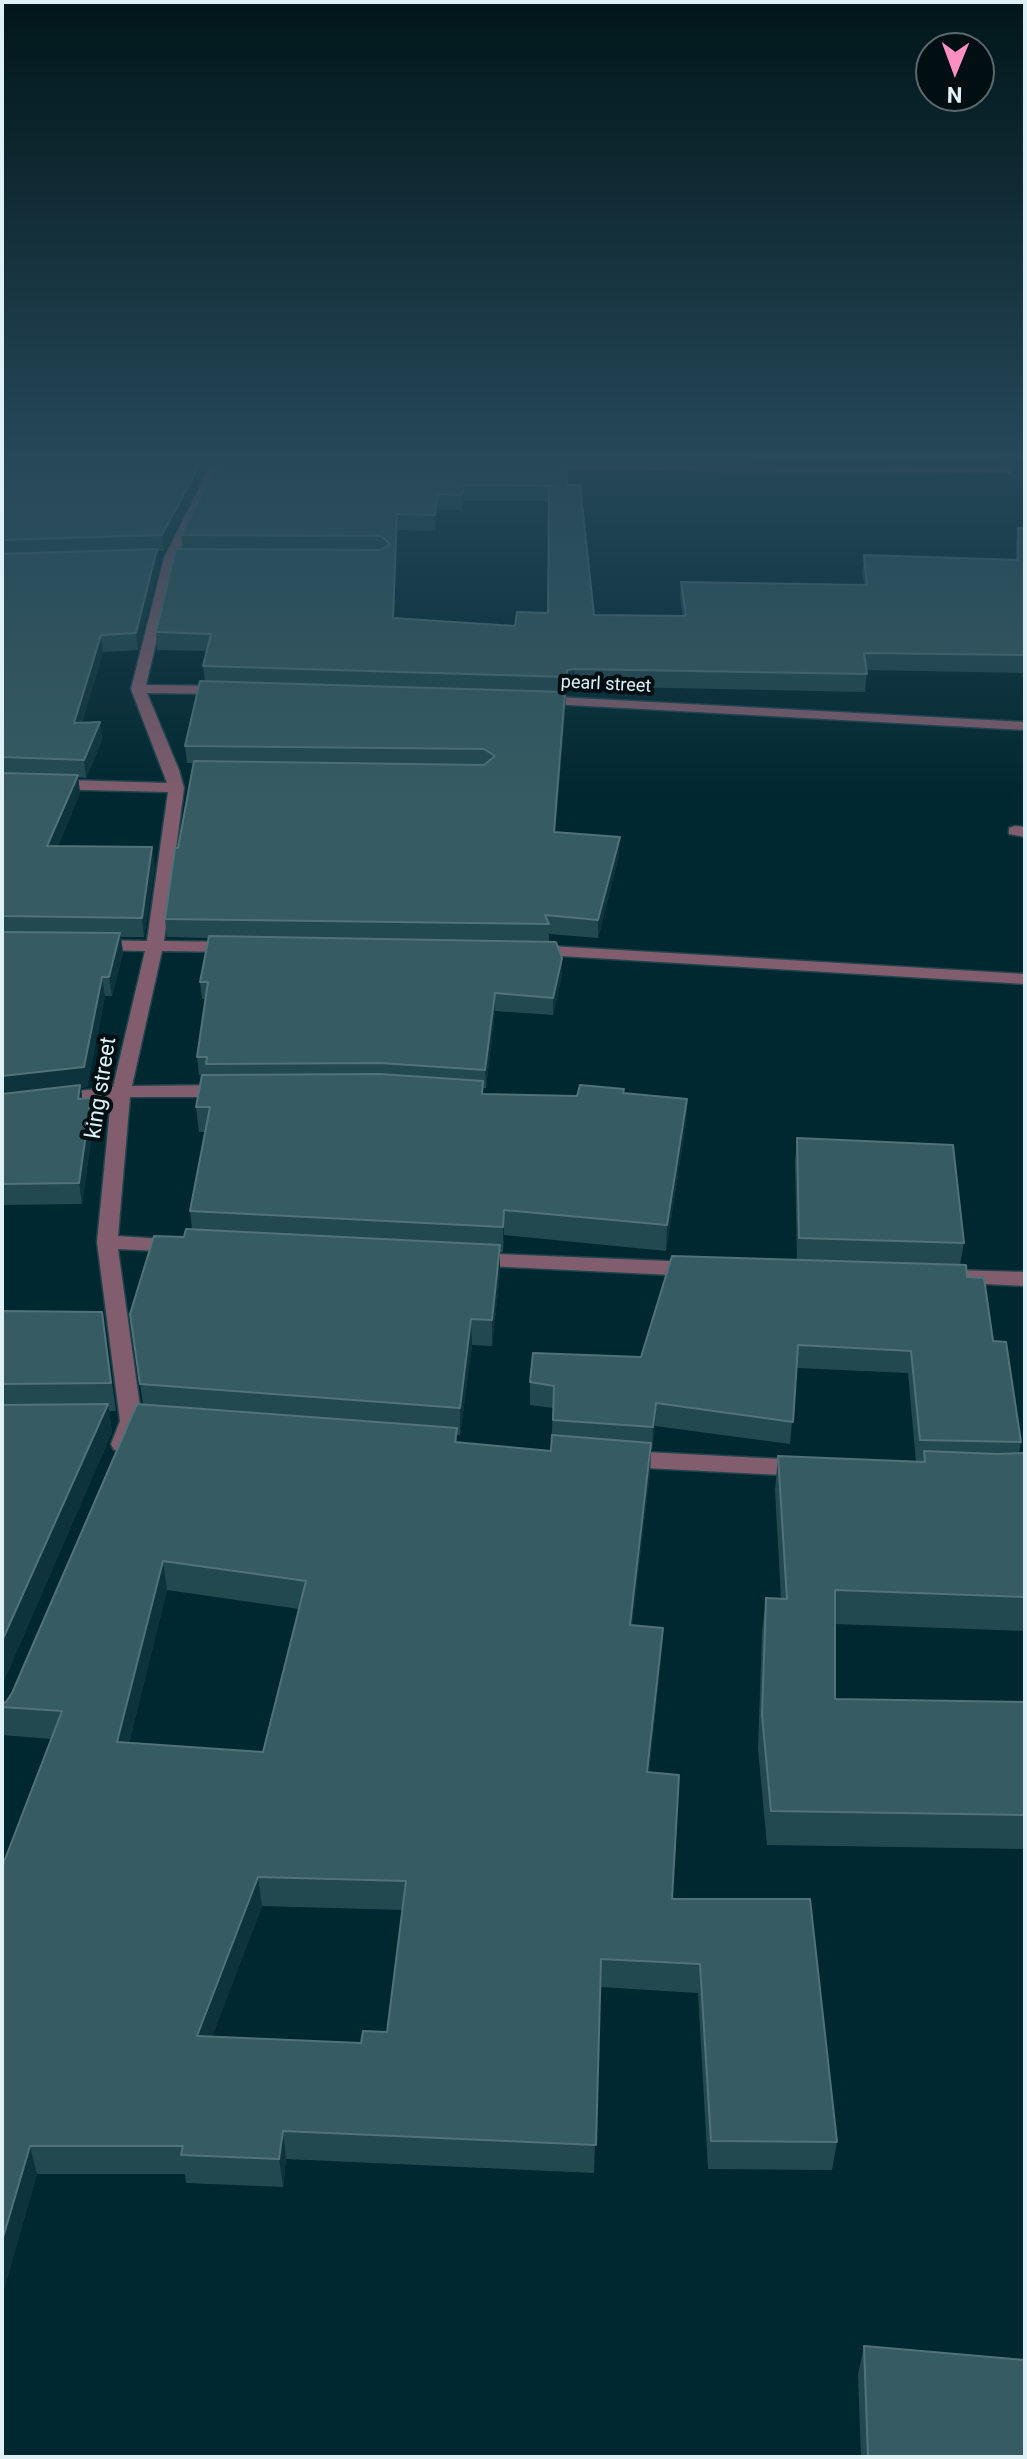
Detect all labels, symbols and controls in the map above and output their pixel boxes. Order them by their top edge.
north arrow [915,32,995,112]
text: N [947,82,963,107]
street label: pearl street [560,672,652,698]
street label: king street [81,1035,123,1141]

